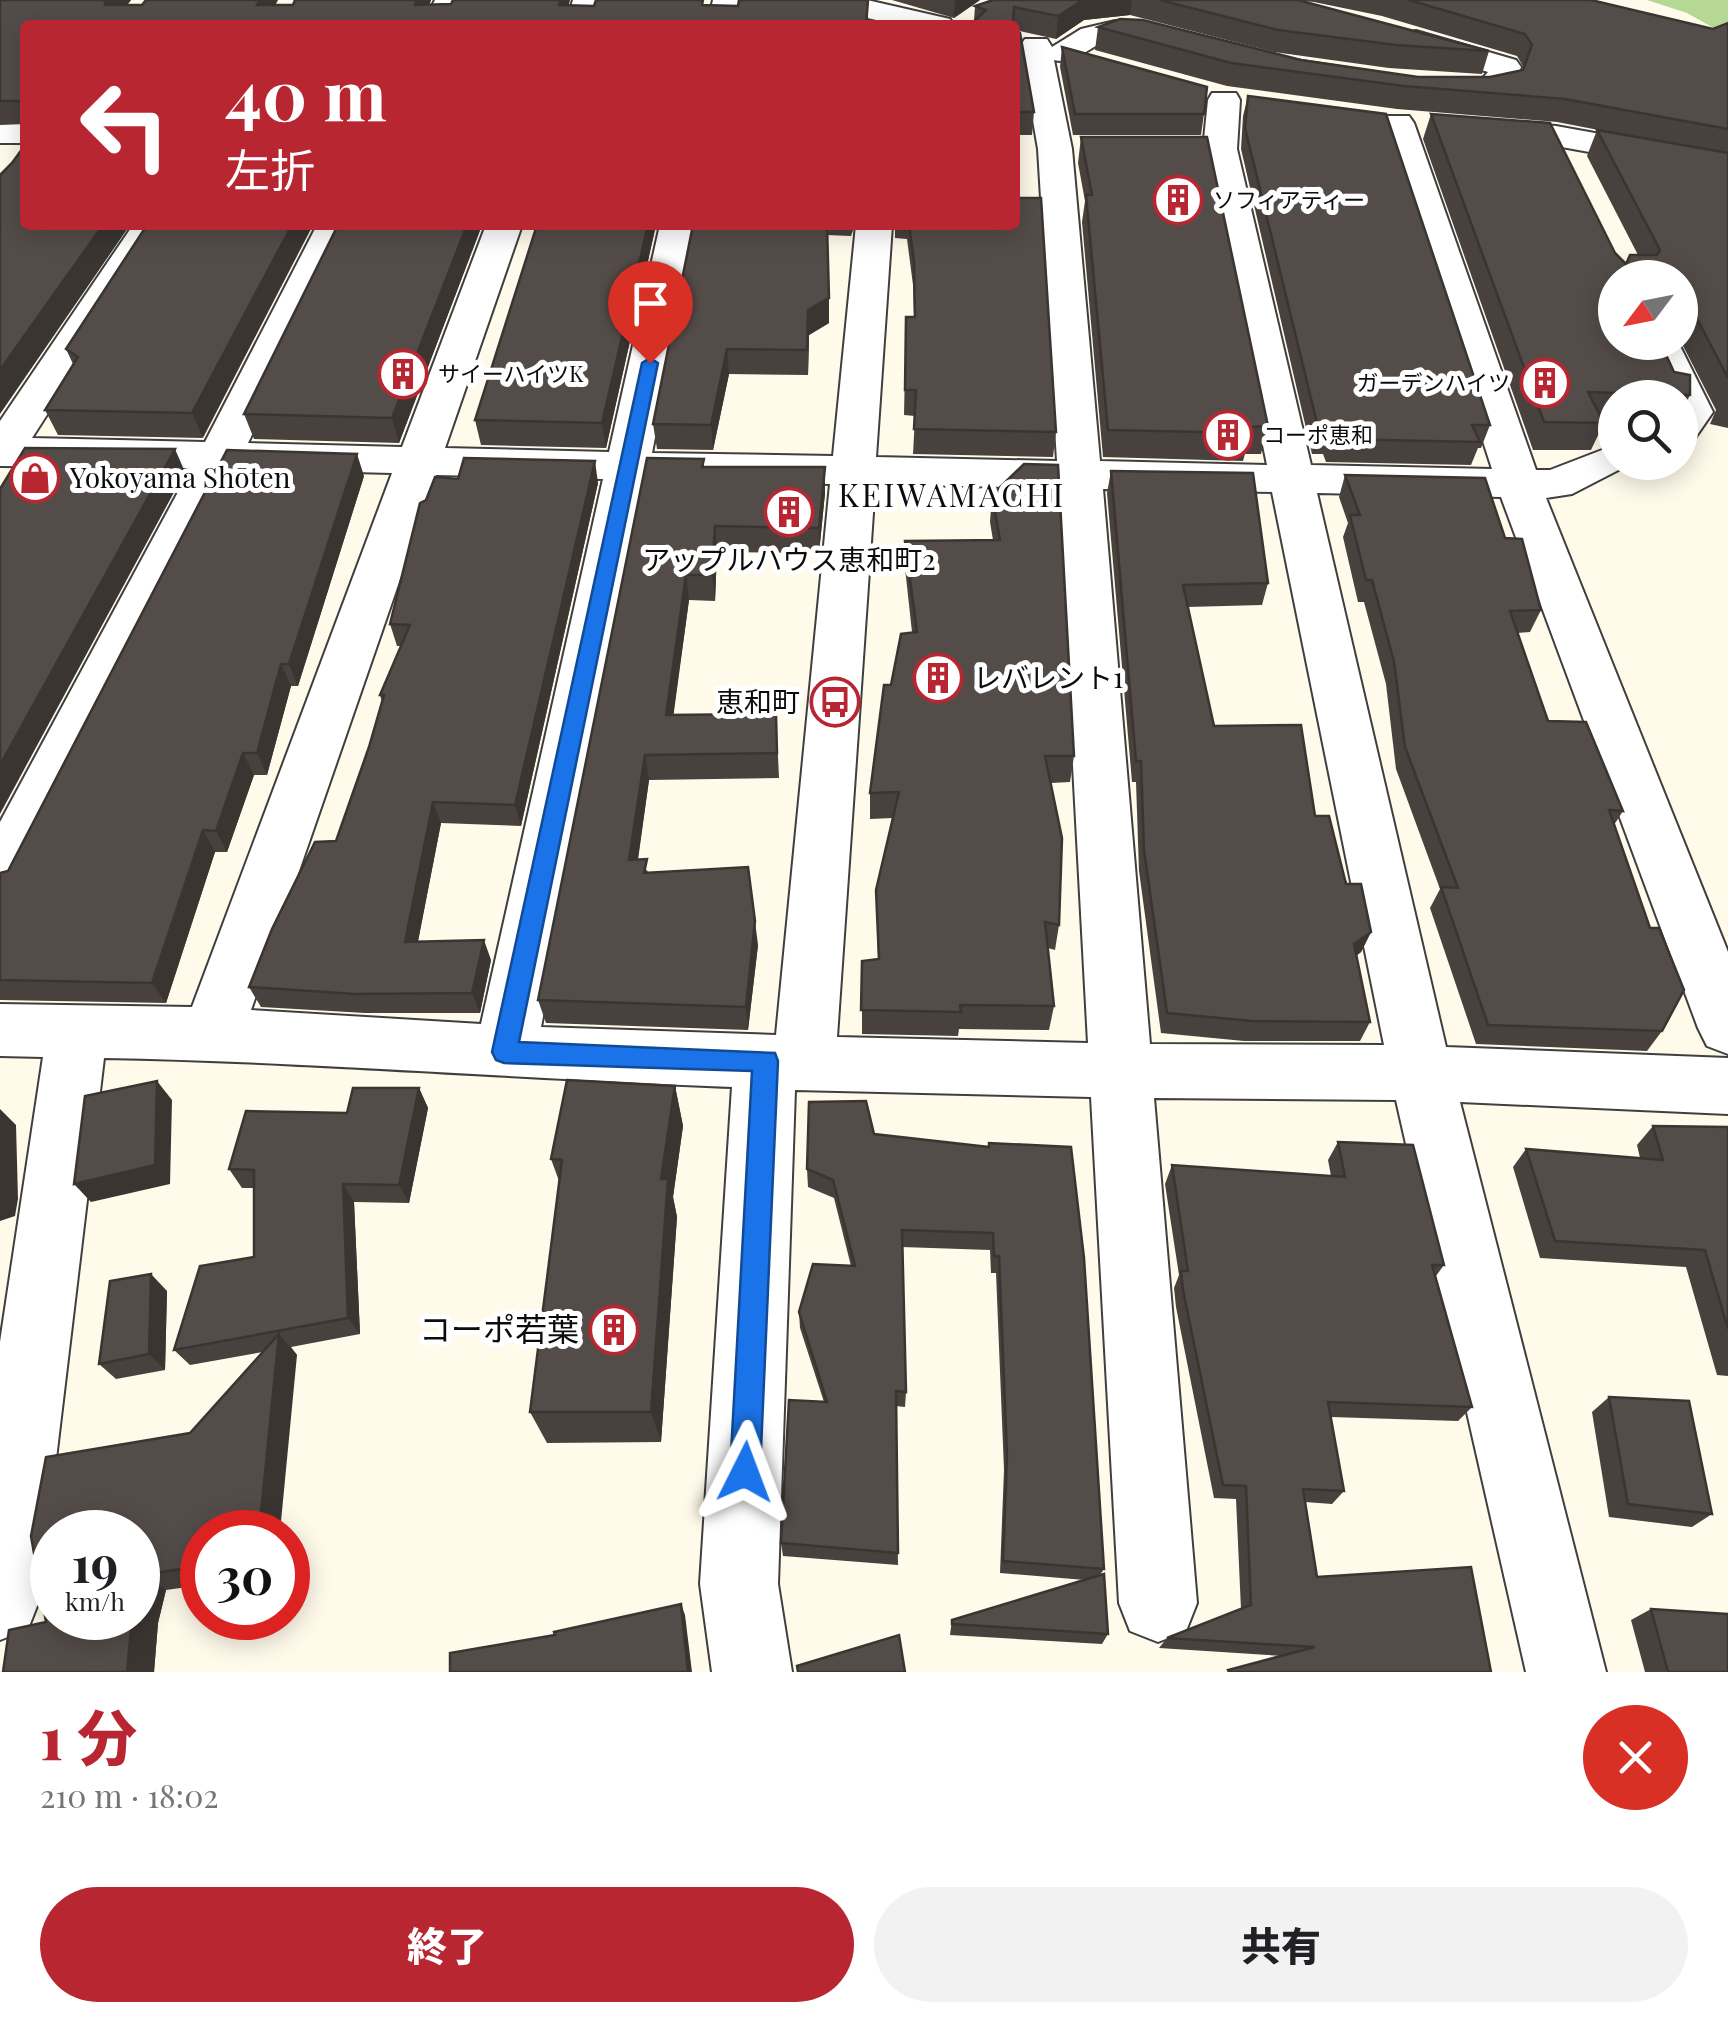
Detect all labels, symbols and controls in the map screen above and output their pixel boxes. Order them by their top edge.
text: 40 m [225,45,387,139]
icon: left [60,60,190,190]
text: 左折 [225,138,315,198]
building icon: ソフィアティー [1152,174,1204,226]
place label: ソフィアティー [1213,184,1365,214]
north arrow [1598,260,1698,360]
map controls [1598,260,1698,480]
pin [608,261,693,364]
icon: arrive [623,276,678,331]
building icon: サイーハイツK [377,348,429,400]
building icon: ガーデンハイツ [1519,357,1571,409]
place label: サイーハイツK [438,358,584,388]
place label: ガーデンハイツ [1356,367,1510,397]
button: search [1598,380,1698,480]
building icon: コーポ恵和 [1202,409,1254,461]
place label: コーポ恵和 [1263,419,1373,449]
shop icon: Yokoyama Shōten [9,452,61,504]
place label: Yokoyama Shōten [69,458,291,495]
district label: KEIWAMACHI [838,472,1066,515]
building icon: アップルハウス恵和町2 [763,486,815,538]
place label: アップルハウス恵和町2 [642,540,936,577]
building icon: レバレント1 [912,652,964,704]
place label: レバレント1 [973,658,1123,695]
bus stop icon: 恵和町 [809,676,861,728]
place label: 恵和町 [716,682,800,719]
building icon: コーポ若葉 [588,1304,640,1356]
place label: コーポ若葉 [419,1306,579,1349]
position arrow [693,1420,797,1524]
speed limit sign: 30 [180,1510,310,1640]
text: 19 [72,1529,118,1596]
text: km/h [65,1584,125,1617]
text: 1 分 [40,1695,137,1775]
button: close [1583,1705,1688,1810]
text: 210 m · 18:02 [40,1773,219,1816]
button: 終了 [40,1887,854,2002]
button: 共有 [874,1887,1688,2002]

